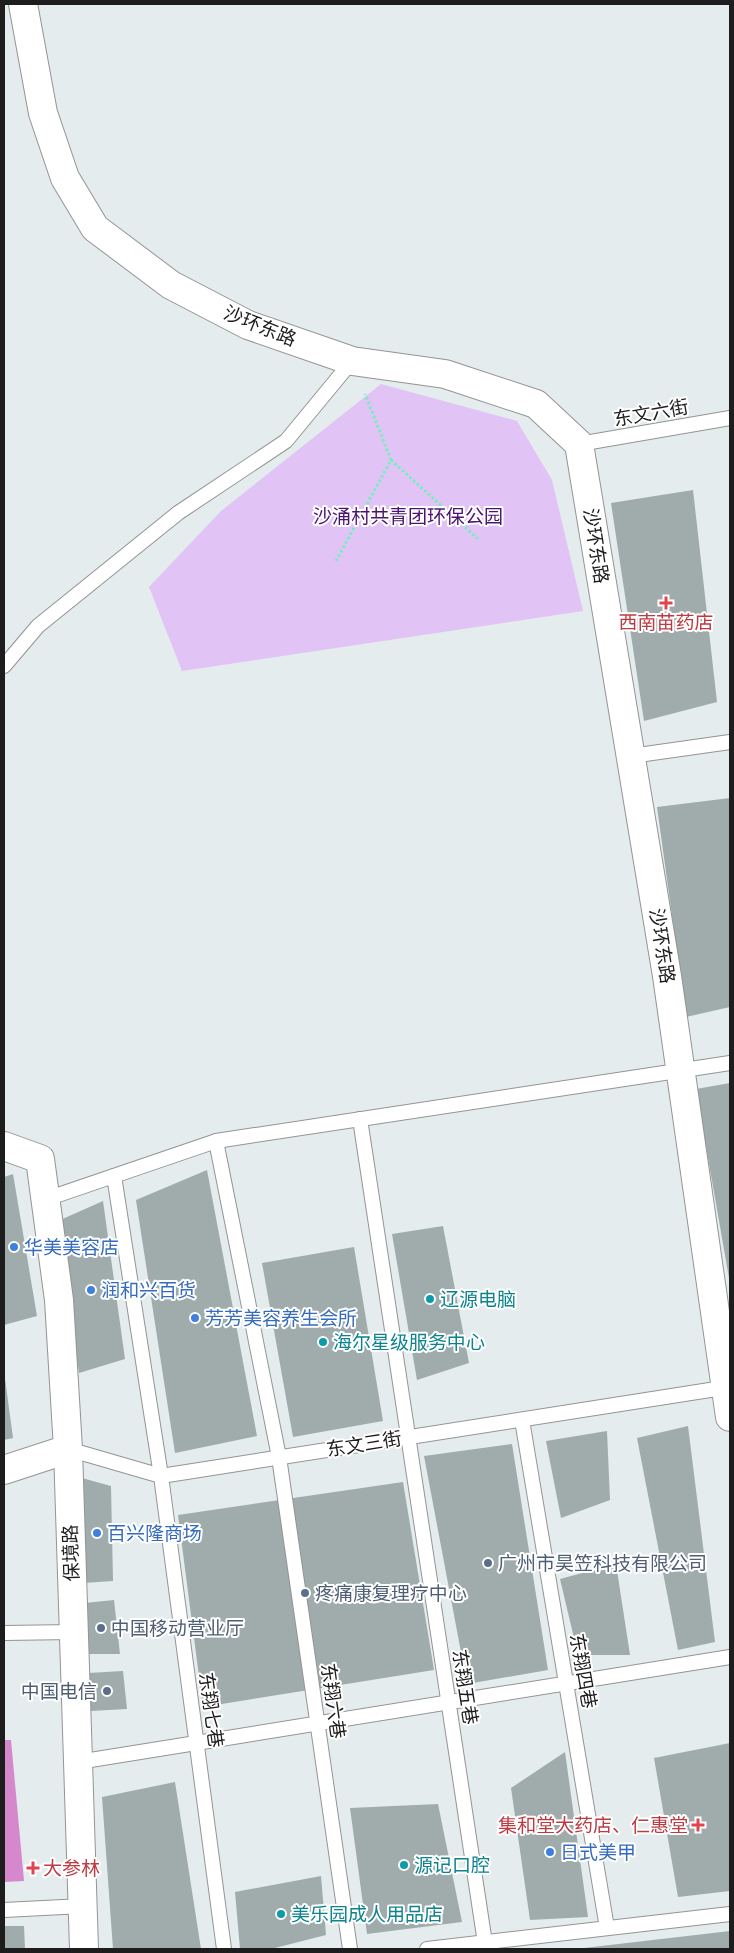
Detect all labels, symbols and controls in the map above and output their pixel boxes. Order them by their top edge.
street label: 沙环东路 [220,301,300,351]
street label: 东文六街 [612,395,690,431]
park label: 沙涌村共青团环保公园 [313,505,503,528]
street label: 沙环东路 [579,507,613,585]
marker: 西南苗药店 [660,597,672,609]
place label: 西南苗药店 [618,611,714,634]
street label: 沙环东路 [645,907,679,985]
place label: 华美美容店 [24,1236,119,1259]
marker: 华美美容店 [8,1241,20,1253]
place label: 润和兴百货 [101,1279,196,1302]
marker: 润和兴百货 [85,1284,97,1296]
place label: 辽源电脑 [440,1288,516,1311]
marker: 辽源电脑 [424,1293,436,1305]
place label: 芳芳美容养生会所 [205,1307,357,1330]
marker: 芳芳美容养生会所 [189,1312,201,1324]
place label: 海尔星级服务中心 [333,1331,485,1354]
marker: 海尔星级服务中心 [317,1336,329,1348]
street label: 东文三街 [325,1427,403,1461]
place label: 百兴隆商场 [107,1522,202,1545]
street label: 保境路 [59,1524,83,1582]
marker: 百兴隆商场 [91,1527,103,1539]
place label: 广州市昊笠科技有限公司 [498,1552,707,1575]
marker: 广州市昊笠科技有限公司 [482,1557,494,1569]
place label: 疼痛康复理疗中心 [315,1582,467,1605]
marker: 疼痛康复理疗中心 [299,1587,311,1599]
place label: 中国移动营业厅 [111,1617,244,1640]
marker: 中国移动营业厅 [95,1622,107,1634]
street label: 东翔四巷 [565,1632,601,1710]
street label: 东翔五巷 [448,1648,482,1726]
street label: 东翔六巷 [316,1662,350,1740]
street label: 东翔七巷 [194,1671,228,1749]
place label: 中国电信 [21,1680,97,1703]
marker: 中国电信 [101,1685,113,1697]
place label: 集和堂大药店、仁惠堂 [498,1814,688,1837]
marker: 集和堂大药店、仁惠堂 [692,1819,704,1831]
place label: 日式美甲 [560,1841,636,1864]
marker: 日式美甲 [544,1846,556,1858]
place label: 源记口腔 [414,1854,490,1877]
place label: 大参林 [43,1857,100,1880]
marker: 源记口腔 [398,1859,410,1871]
marker: 大参林 [27,1862,39,1874]
place label: 美乐园成人用品店 [291,1903,443,1926]
marker: 美乐园成人用品店 [275,1908,287,1920]

